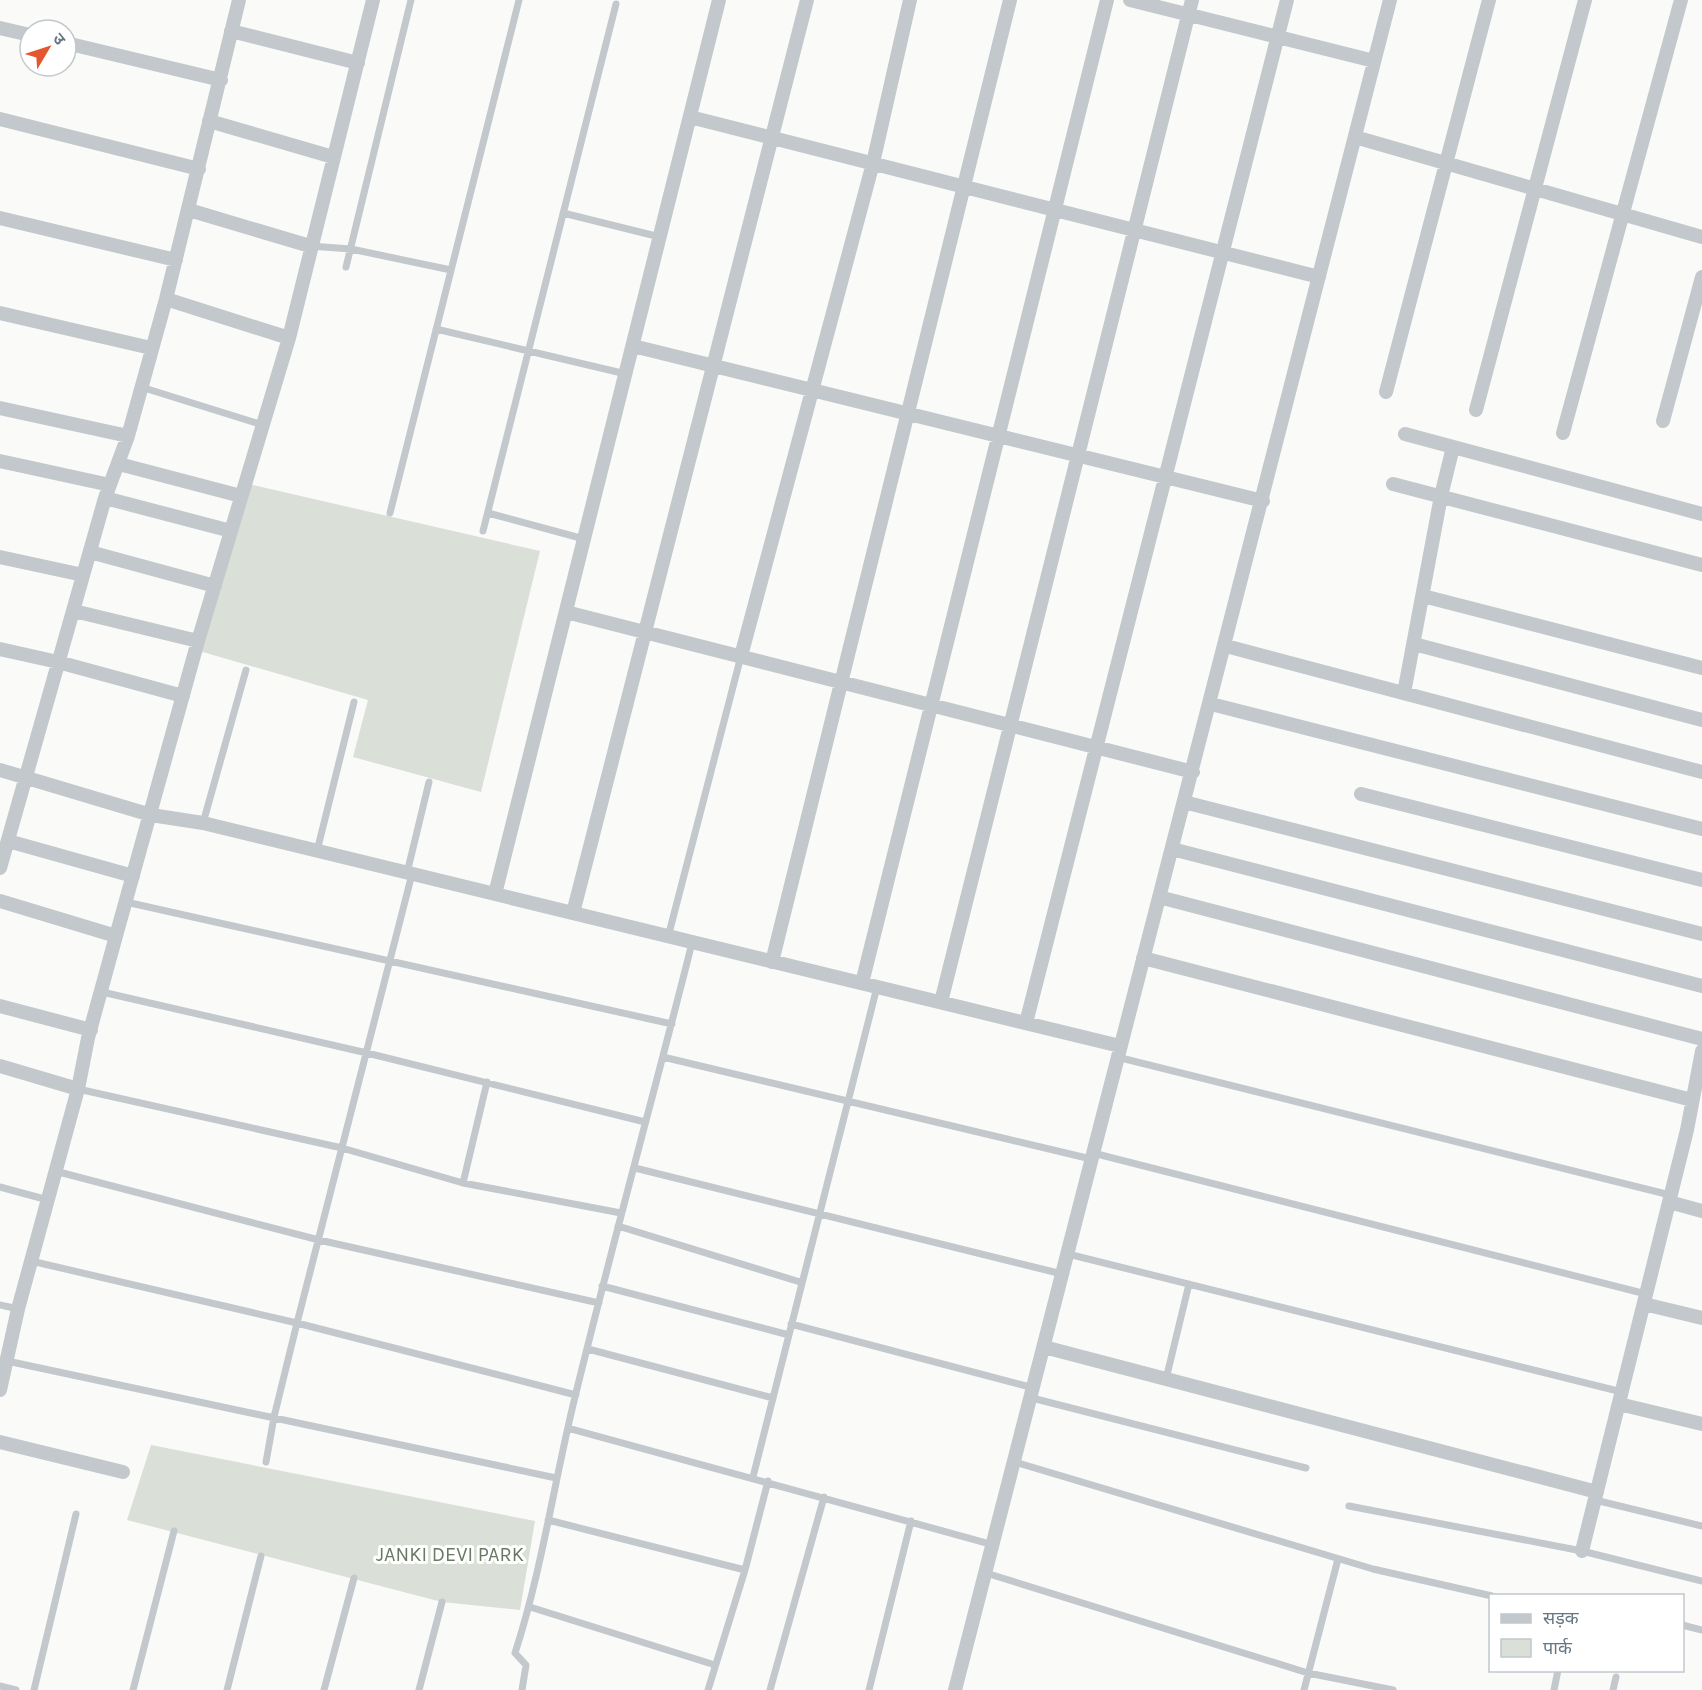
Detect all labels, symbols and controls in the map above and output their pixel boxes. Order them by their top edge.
north arrow [18,18,78,78]
text: उ [49,29,70,49]
park label: JANKI DEVI PARK [376,1543,524,1566]
legend [1489,1594,1684,1672]
text: सड़क [1543,1607,1580,1629]
text: पार्क [1543,1637,1573,1659]

